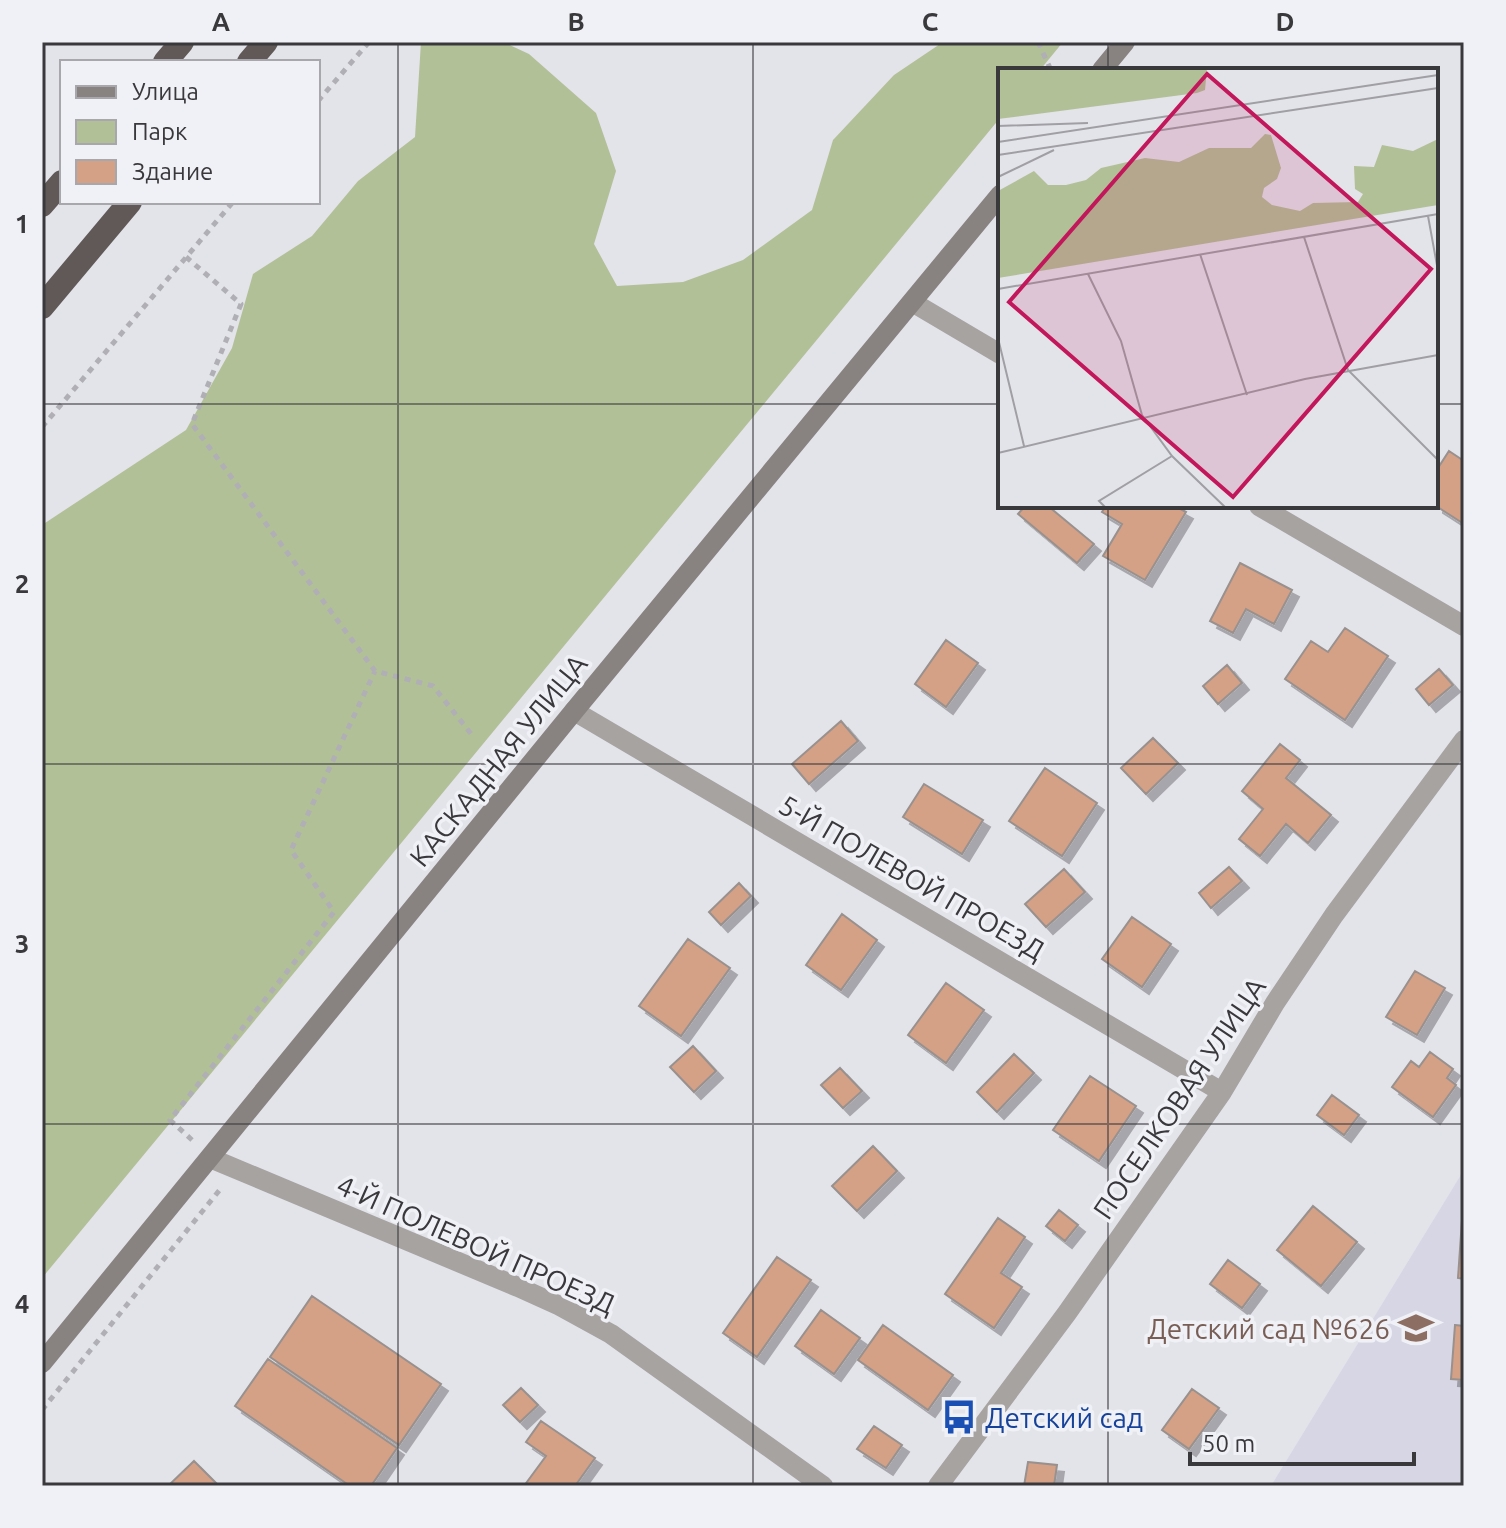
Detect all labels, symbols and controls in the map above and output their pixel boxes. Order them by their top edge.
text: A [212,7,231,36]
text: B [567,7,585,36]
text: C [922,7,939,36]
text: D [1276,7,1294,36]
legend [60,60,320,204]
inset map [998,68,1438,508]
text: Улица [132,78,199,105]
text: Парк [132,118,187,145]
text: Здание [132,158,213,185]
text: 1 [15,209,29,238]
text: 2 [15,569,29,598]
street label: КАСКАДНАЯ УЛИЦА [403,648,593,872]
street label: 5-Й ПОЛЕВОЙ ПРОЕЗД [774,788,1050,966]
text: 3 [15,929,29,958]
street label: ПОСЕЛКОВАЯ УЛИЦА [1087,972,1271,1224]
street label: 4-Й ПОЛЕВОЙ ПРОЕЗД [332,1169,620,1319]
text: 4 [15,1289,29,1318]
school or university icon: Детский сад №626 [1397,1309,1435,1347]
place label: Детский сад №626 [1147,1313,1390,1344]
bus stop icon: Детский сад [940,1398,978,1436]
place label: Детский сад [985,1402,1143,1433]
scale bar [1190,1416,1414,1466]
text: 50 m [1202,1430,1255,1457]

